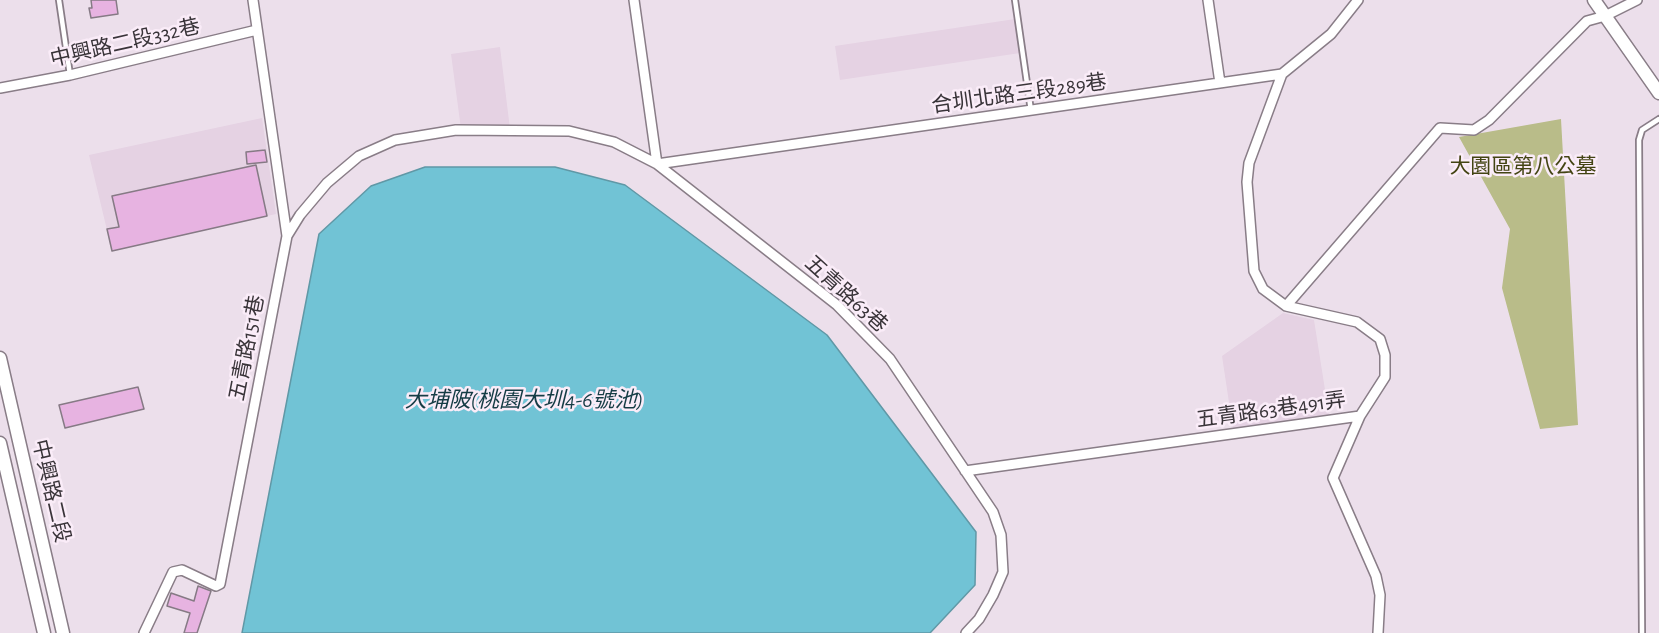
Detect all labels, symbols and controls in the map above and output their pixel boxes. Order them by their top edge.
street label: 中興路二段332巷 [48,14,202,72]
street label: 合圳北路三段289巷 [930,69,1108,119]
park label: 大園區第八公墓 [1450,154,1596,180]
street label: 五青路63巷 [799,250,893,338]
street label: 五青路151巷 [224,293,270,403]
water label: 大埔陂(桃園大圳4-6號池) [405,387,643,413]
street label: 五青路63巷491弄 [1195,387,1347,433]
street label: 中興路二段 [27,437,75,545]

